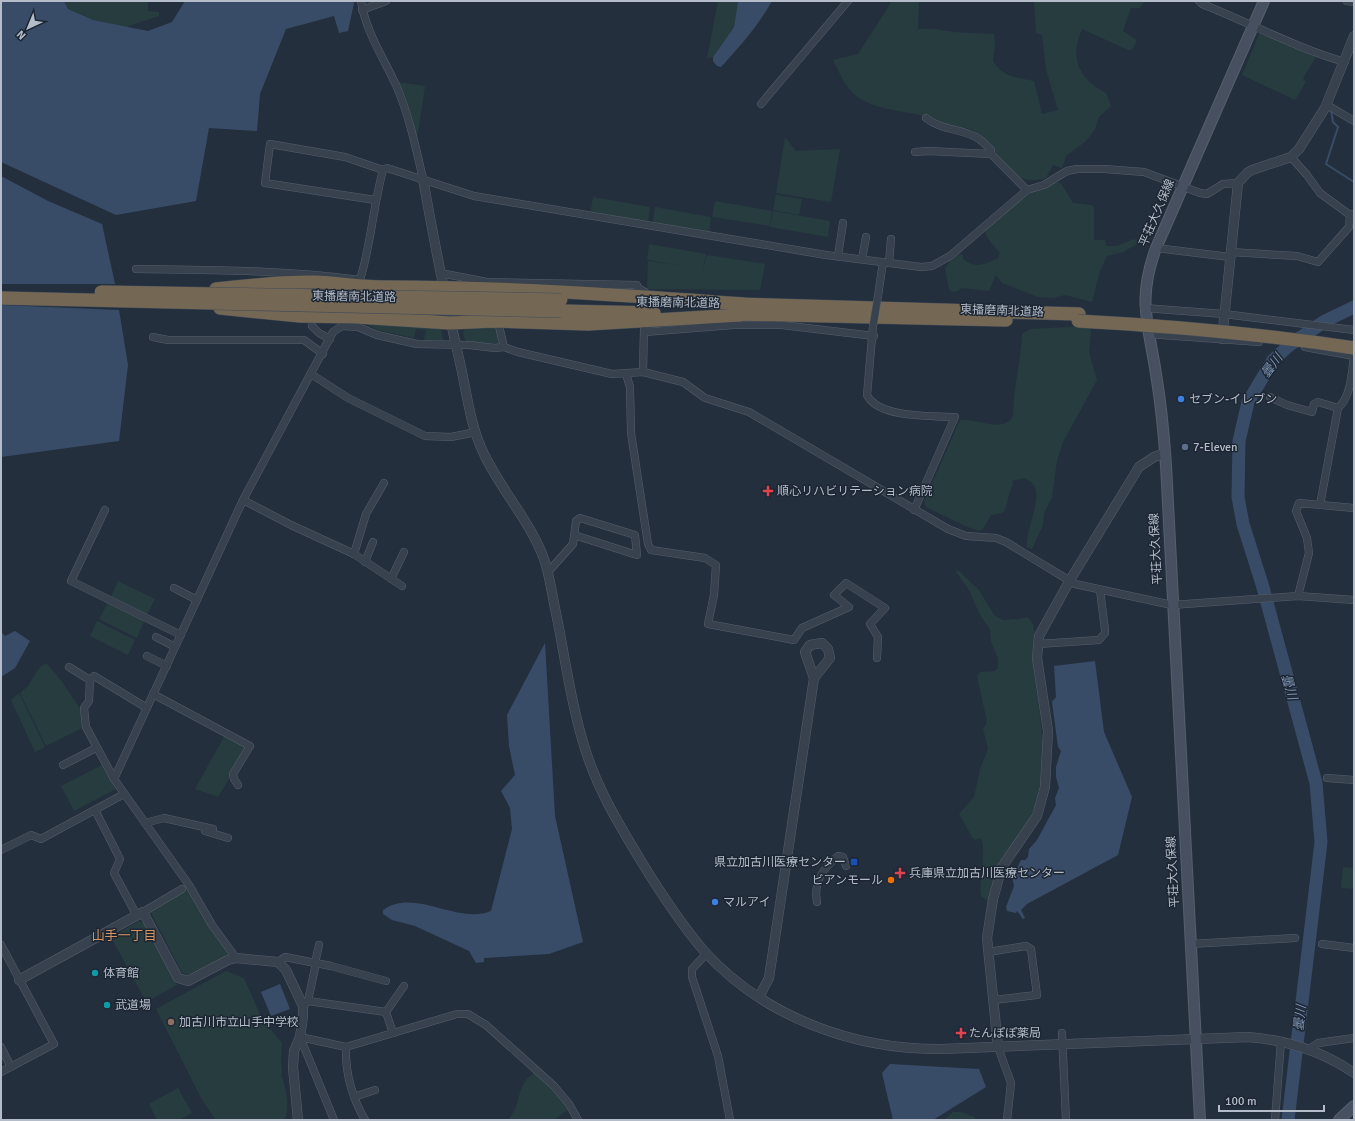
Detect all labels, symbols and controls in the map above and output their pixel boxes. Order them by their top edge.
north arrow [8,8,48,48]
text: N [14,27,29,42]
street label: 平荘大久保線 [1136,177,1178,249]
street label: 東播磨南北道路 [312,289,396,305]
street label: 東播磨南北道路 [636,295,720,311]
street label: 東播磨南北道路 [960,302,1044,320]
water label: 曇川 [1258,349,1287,381]
place label: セブン-イレブン [1189,392,1277,407]
marker: セブン-イレブン [1176,394,1186,404]
place label: 7-Eleven [1193,440,1238,455]
marker: 7-Eleven [1180,442,1190,452]
place label: 順心リハビリテーション病院 [777,484,933,499]
marker: 順心リハビリテーション病院 [762,485,774,497]
street label: 平荘大久保線 [1147,513,1165,585]
water label: 曇川 [1278,672,1301,704]
street label: 平荘大久保線 [1164,836,1182,908]
place label: 県立加古川医療センター [714,855,846,870]
marker: 県立加古川医療センター [849,857,859,867]
place label: 兵庫県立加古川医療センター [909,866,1065,881]
marker: 兵庫県立加古川医療センター [894,867,906,879]
place label: ビアンモール [811,873,883,888]
marker: ビアンモール [886,875,896,885]
place label: マルアイ [723,895,770,910]
marker: マルアイ [710,897,720,907]
district label: 山手一丁目 [91,928,157,944]
place label: 体育館 [103,966,139,981]
marker: 体育館 [90,968,100,978]
place label: 武道場 [115,998,151,1013]
marker: 武道場 [102,1000,112,1010]
water label: 曇川 [1290,1002,1310,1032]
place label: 加古川市立山手中学校 [179,1015,299,1030]
marker: 加古川市立山手中学校 [166,1017,176,1027]
place label: たんぽぽ薬局 [969,1026,1041,1041]
marker: たんぽぽ薬局 [956,1028,966,1038]
scale bar [1219,1087,1324,1113]
text: 100 m [1225,1094,1257,1109]

